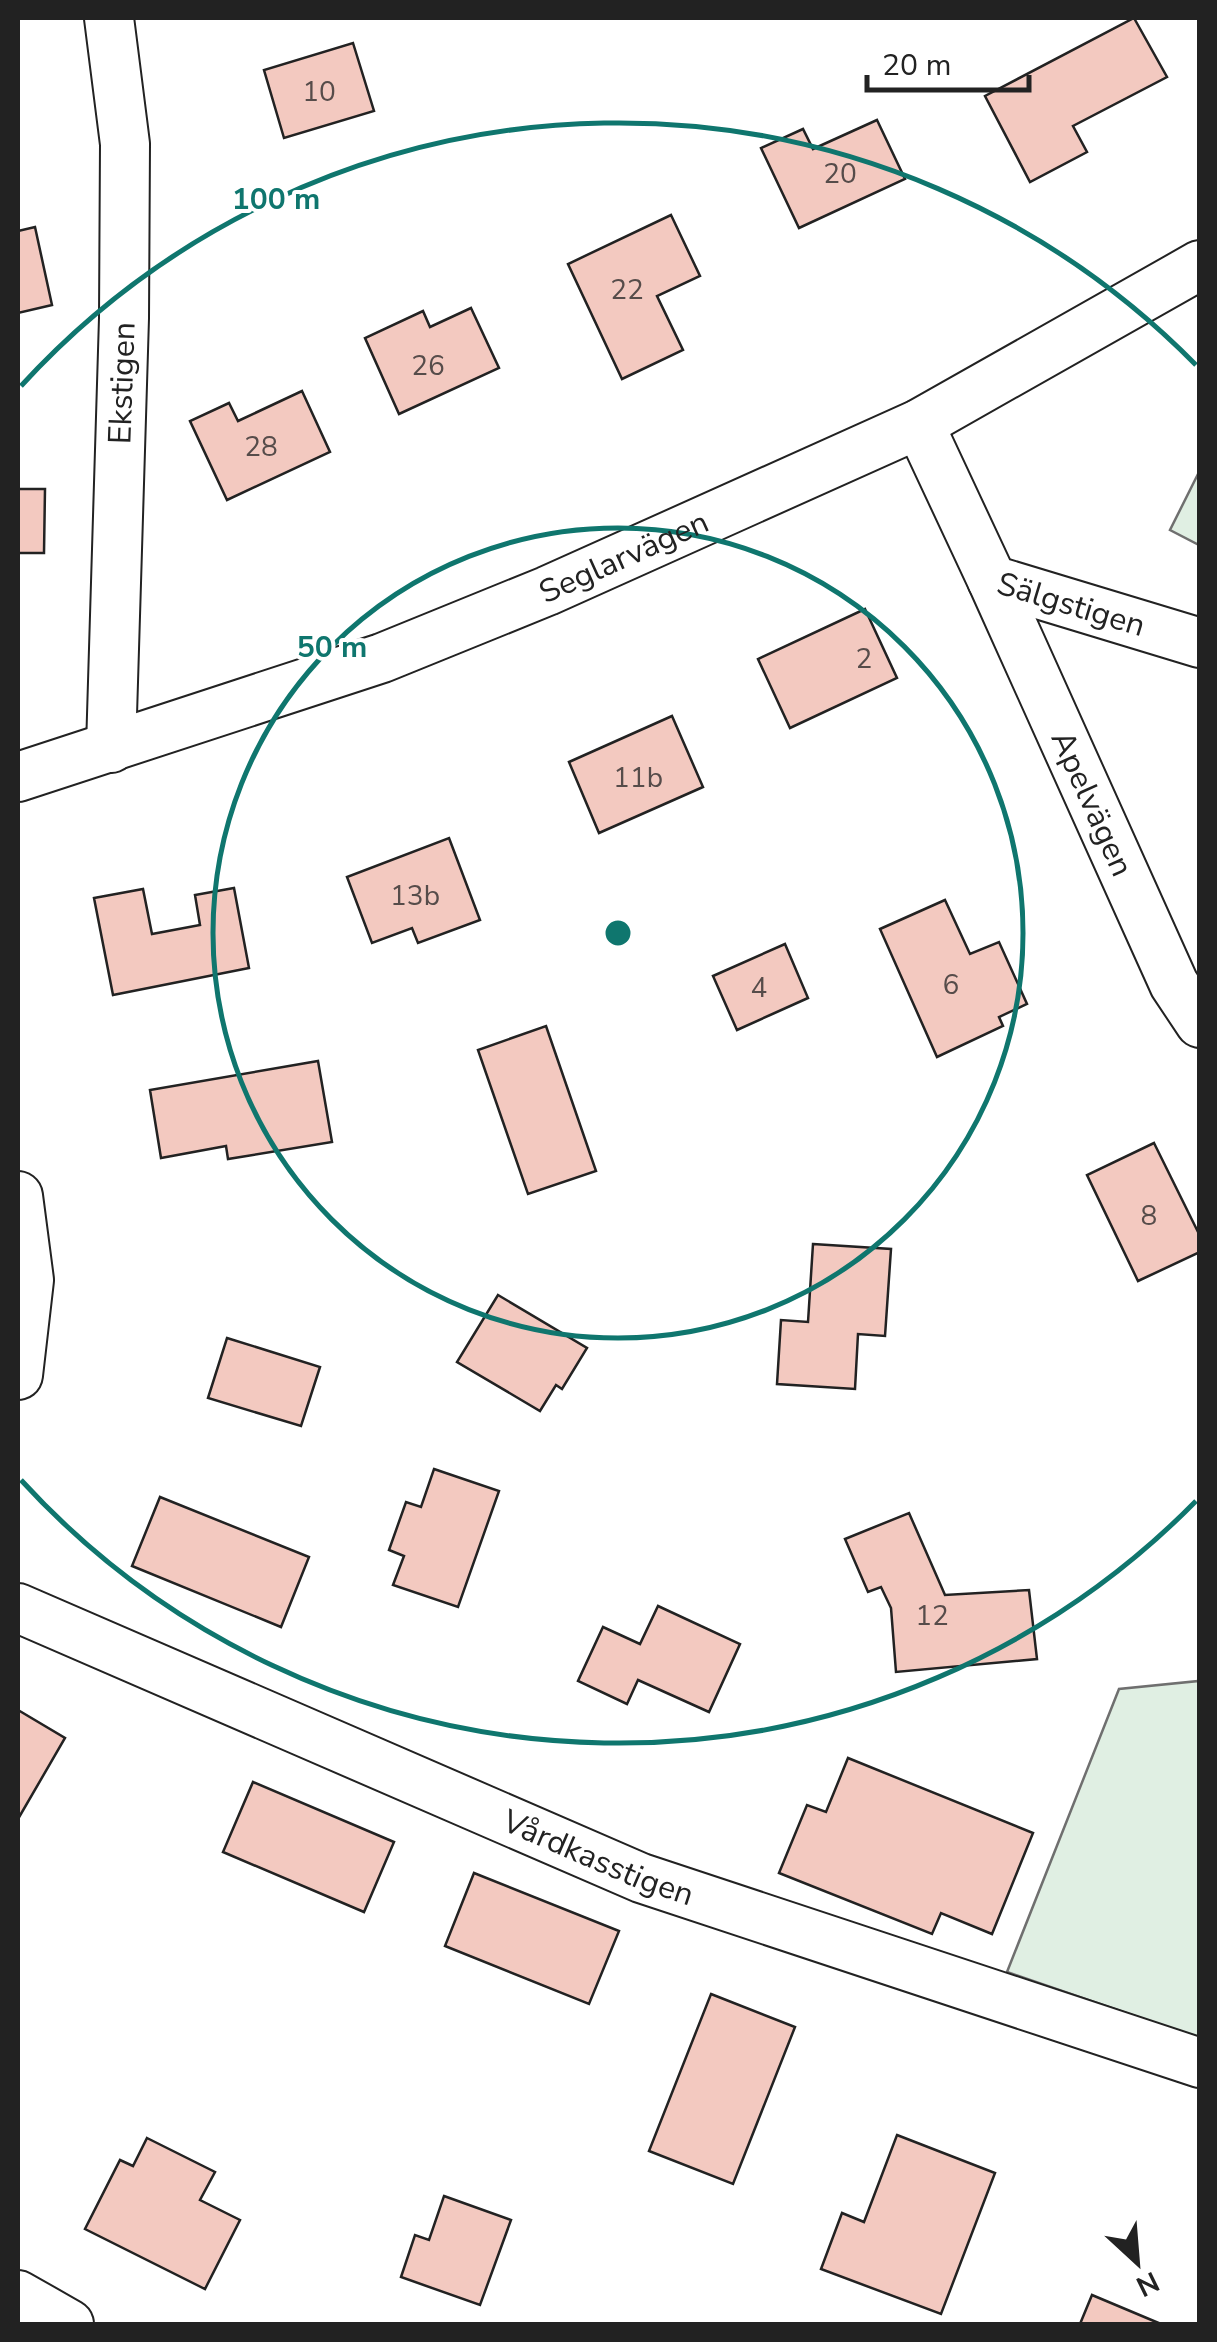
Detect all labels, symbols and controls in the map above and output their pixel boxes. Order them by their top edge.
scale bar [867,30,1030,92]
text: 20 m [882,45,951,86]
house number: 10 [302,73,336,111]
house number: 20 [823,155,857,193]
text: 100 m [232,179,320,220]
house number: 22 [610,271,644,309]
street label: Ekstigen [98,321,146,445]
house number: 26 [411,347,445,385]
house number: 28 [244,428,278,466]
street label: Seglarvägen [532,500,715,613]
street label: Sälgstigen [992,561,1150,647]
text: 50 m [297,627,367,668]
house number: 2 [856,640,872,678]
street label: Apelvägen [1041,724,1144,883]
house number: 11b [613,759,663,797]
house number: 13b [390,877,440,915]
centre of rings [600,915,636,951]
house number: 6 [943,966,959,1004]
house number: 4 [751,969,767,1007]
house number: 8 [1141,1197,1157,1235]
house number: 12 [915,1597,949,1635]
street label: Vårdkasstigen [495,1799,700,1916]
north arrow [1087,2212,1187,2312]
text: N [1130,2262,1165,2305]

